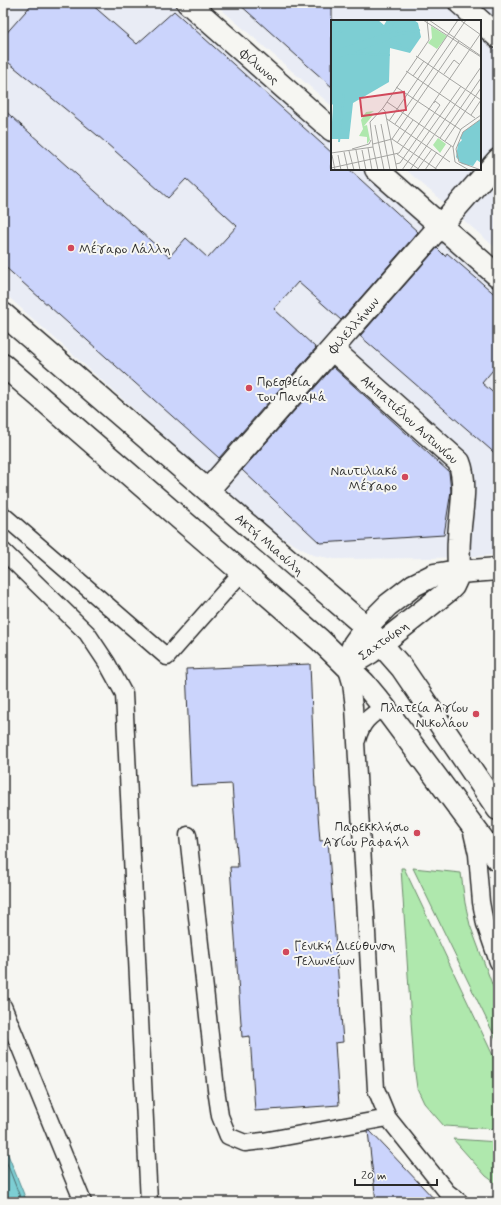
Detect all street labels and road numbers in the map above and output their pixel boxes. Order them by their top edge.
street label: Φίλωνος [235,45,282,89]
street label: Φιλελλήνων [324,294,384,359]
street label: Αμπατιέλου Αντωνίου [357,372,461,469]
street label: Ακτή Μιαούλη [231,510,307,580]
street label: Σαχτούρη [355,617,412,665]

